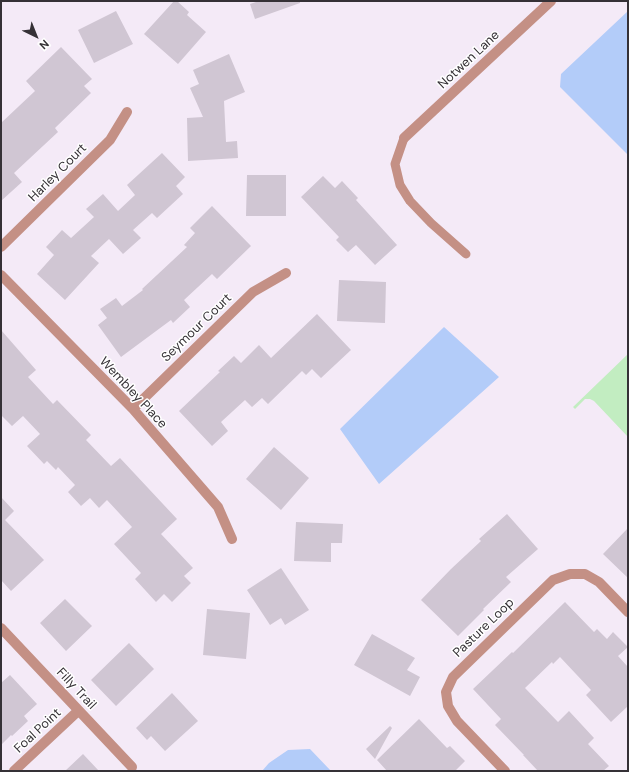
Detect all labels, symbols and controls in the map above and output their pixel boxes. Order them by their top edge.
north arrow [16,16,56,56]
street label: Notwen Lane [435,28,503,92]
text: N [36,37,52,53]
street label: Harley Court [26,141,90,205]
street label: Seymour Court [159,291,235,365]
street label: Wembley Place [96,354,170,432]
street label: Pasture Loop [450,595,518,661]
street label: Filly Trail [53,665,99,713]
street label: Foal Point [11,705,65,757]

